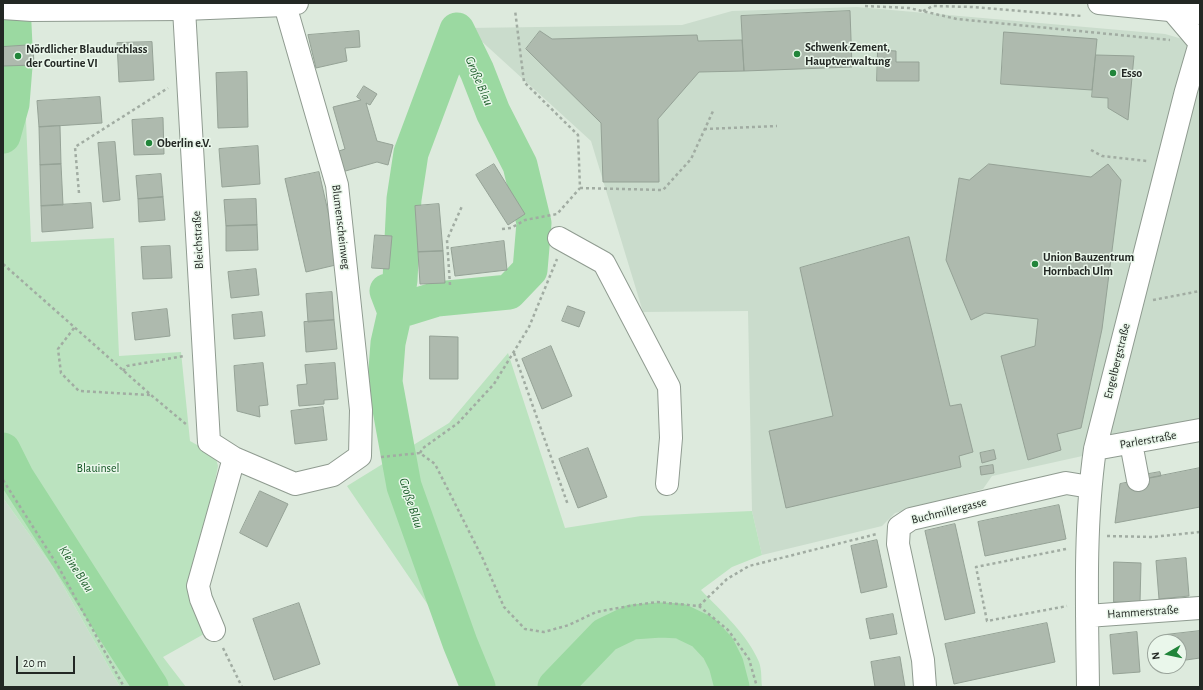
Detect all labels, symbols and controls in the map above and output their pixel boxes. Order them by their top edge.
place label: Schwenk Zement, Hauptverwaltung [805,40,890,68]
place label: Nördlicher Blaudurchlass der Courtine VI [26,42,147,70]
marker: Schwenk Zement, Hauptverwaltung [792,49,802,59]
marker: Nördlicher Blaudurchlass der Courtine VI [13,51,23,61]
water label: Große Blau [462,54,496,108]
place label: Esso [1121,66,1142,80]
marker: Esso [1108,68,1118,78]
place label: Oberlin e.V. [157,136,211,150]
marker: Oberlin e.V. [144,138,154,148]
street label: Blumenscheinweg [329,184,353,270]
street label: Bleichstraße [189,210,207,270]
place label: Union Bauzentrum Hornbach Ulm [1043,250,1134,278]
marker: Union Bauzentrum Hornbach Ulm [1030,259,1040,269]
street label: Engelbergstraße [1101,322,1133,400]
street label: Parlerstraße [1119,428,1177,452]
park label: Blauinsel [76,461,120,475]
water label: Große Blau [396,476,426,530]
street label: Buchmillergasse [910,495,988,527]
water label: Kleine Blau [55,543,97,595]
street label: Hammerstraße [1107,602,1179,622]
north arrow [1147,634,1187,674]
scale bar [18,648,77,674]
text: N [1150,651,1162,660]
text: 20 m [23,657,46,669]

